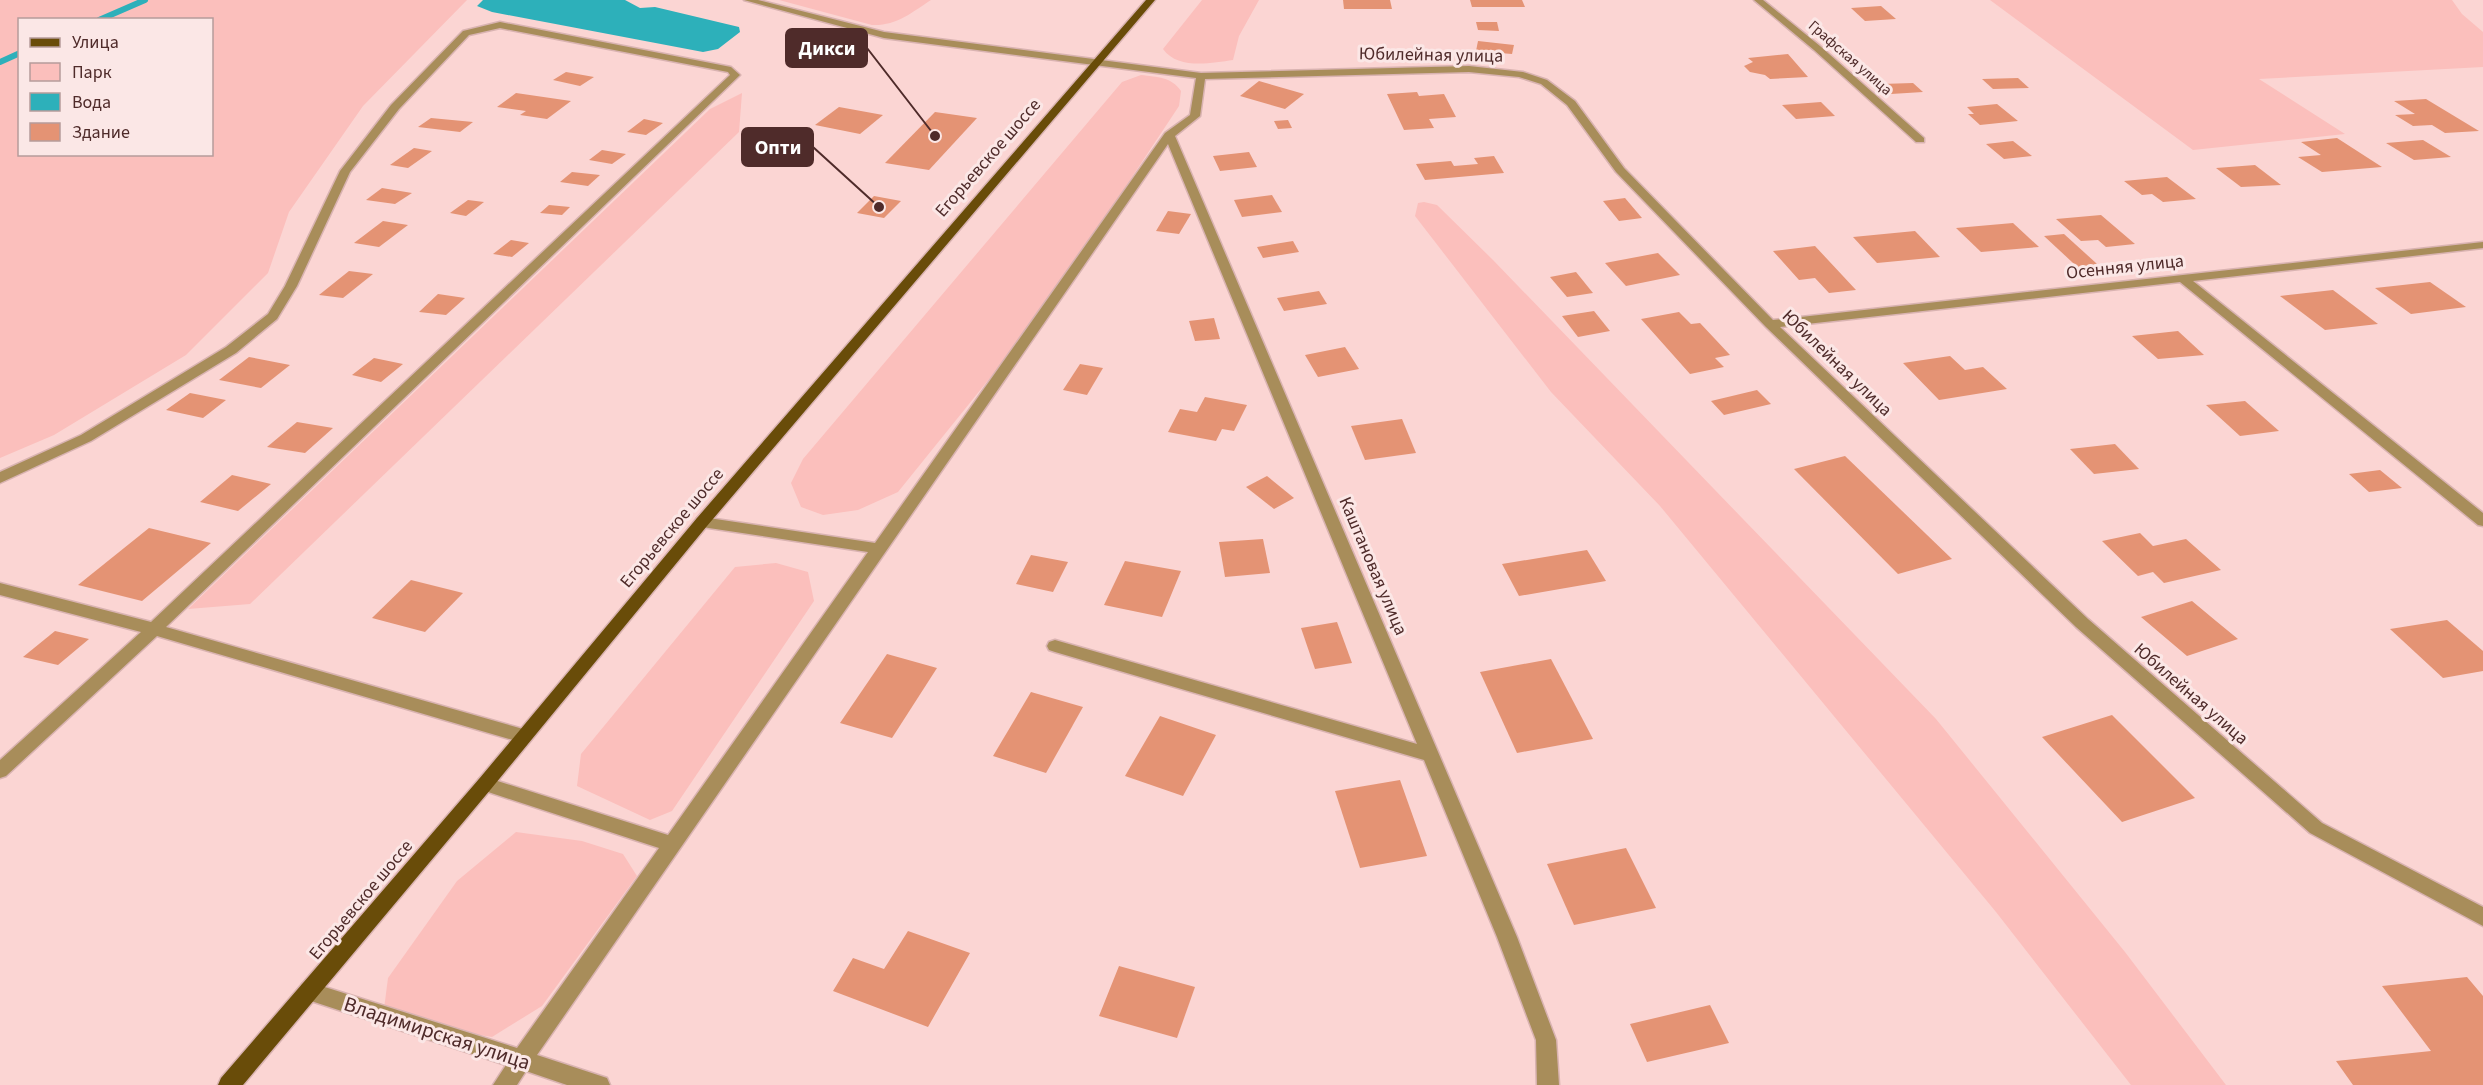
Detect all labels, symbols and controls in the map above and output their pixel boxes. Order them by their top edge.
street label: Графская улица [1803,16,1897,100]
legend [18,18,213,156]
callout: Дикси [786,29,867,67]
text: Улица [72,30,119,55]
text: Дикси [799,35,855,63]
street label: Юбилейная улица [1359,41,1503,69]
text: Парк [72,60,112,85]
text: Вода [72,90,111,115]
street label: Егорьевское шоссе [929,93,1047,223]
text: Здание [72,120,130,145]
callout: Опти [742,128,813,166]
text: Опти [755,134,801,162]
street label: Осенняя улица [2065,248,2185,286]
street label: Юбилейная улица [1776,304,1898,422]
street label: Егорьевское шоссе [614,463,730,593]
street label: Каштановая улица [1333,493,1413,639]
street label: Юбилейная улица [2128,637,2254,751]
street label: Егорьевское шоссе [303,835,419,965]
street label: Владимирская улица [340,989,534,1077]

